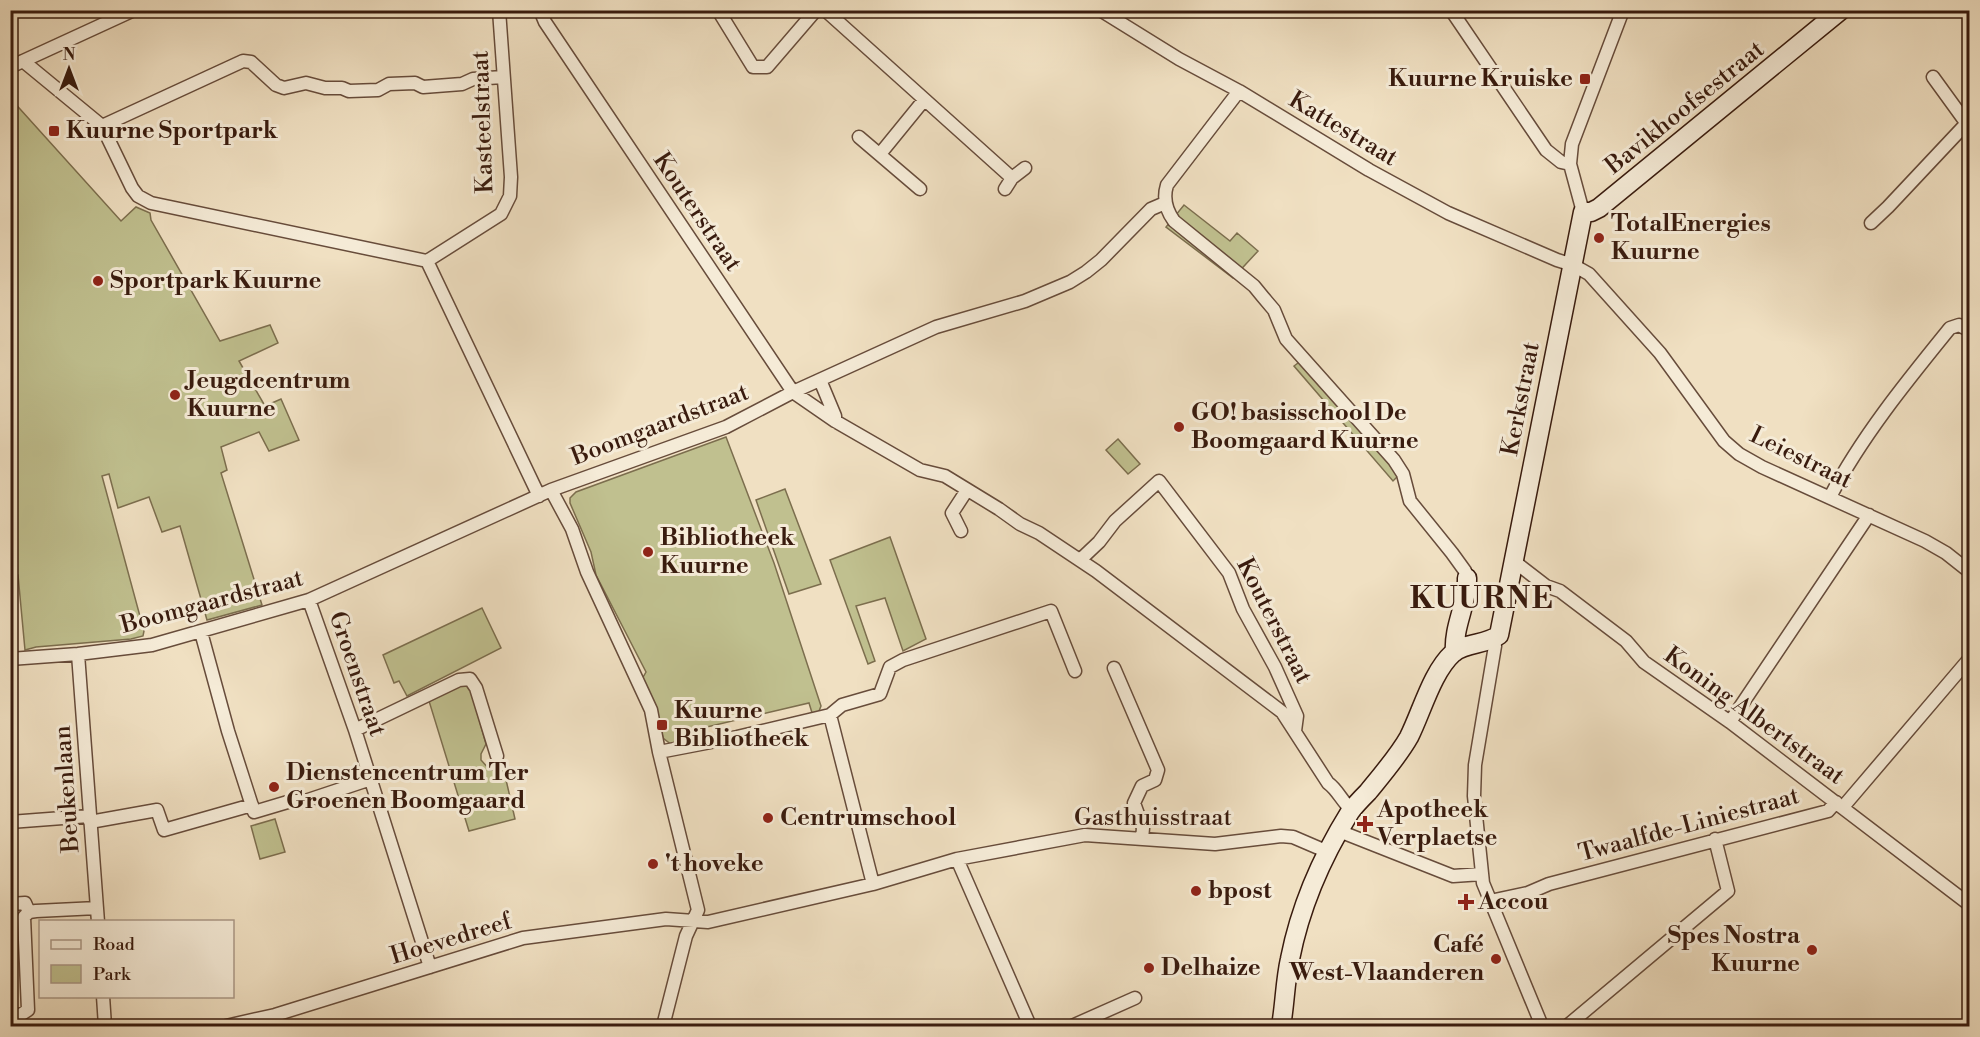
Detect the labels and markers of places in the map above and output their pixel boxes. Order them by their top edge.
place label: Kuurne Kruiske [1388,64,1573,94]
marker: Kuurne Kruiske [1578,72,1592,86]
place label: Kuurne Sportpark [66,116,279,146]
marker: Kuurne Sportpark [47,124,61,138]
place label: TotalEnergies Kuurne [1611,209,1771,267]
marker: TotalEnergies Kuurne [1592,231,1606,245]
place label: Sportpark Kuurne [110,266,322,296]
marker: Sportpark Kuurne [91,274,105,288]
place label: Jeugdcentrum Kuurne [184,366,351,424]
marker: Jeugdcentrum Kuurne [168,388,182,402]
place label: GO! basisschool De Boomgaard Kuurne [1191,398,1419,456]
marker: GO! basisschool De Boomgaard Kuurne [1172,420,1186,434]
place label: Bibliotheek Kuurne [660,523,796,581]
marker: Bibliotheek Kuurne [641,545,655,559]
place label: Kuurne Bibliotheek [674,696,810,754]
marker: Kuurne Bibliotheek [655,718,669,732]
place label: Dienstencentrum Ter Groenen Boomgaard [286,758,529,816]
marker: Dienstencentrum Ter Groenen Boomgaard [267,780,281,794]
place label: Apotheek Verplaetse [1376,795,1497,853]
place label: Centrumschool [780,803,956,833]
marker: Centrumschool [761,811,775,825]
marker: Apotheek Verplaetse [1358,817,1372,831]
place label: 't hoveke [665,849,764,879]
marker: 't hoveke [646,857,660,871]
place label: bpost [1208,876,1272,906]
marker: bpost [1189,884,1203,898]
place label: Accou [1477,887,1549,917]
marker: Accou [1459,895,1473,909]
place label: Spes Nostra Kuurne [1667,921,1801,979]
place label: Café West-Vlaanderen [1288,930,1484,988]
marker: Spes Nostra Kuurne [1805,943,1819,957]
marker: Café West-Vlaanderen [1489,952,1503,966]
place label: Delhaize [1161,953,1261,983]
marker: Delhaize [1142,961,1156,975]

